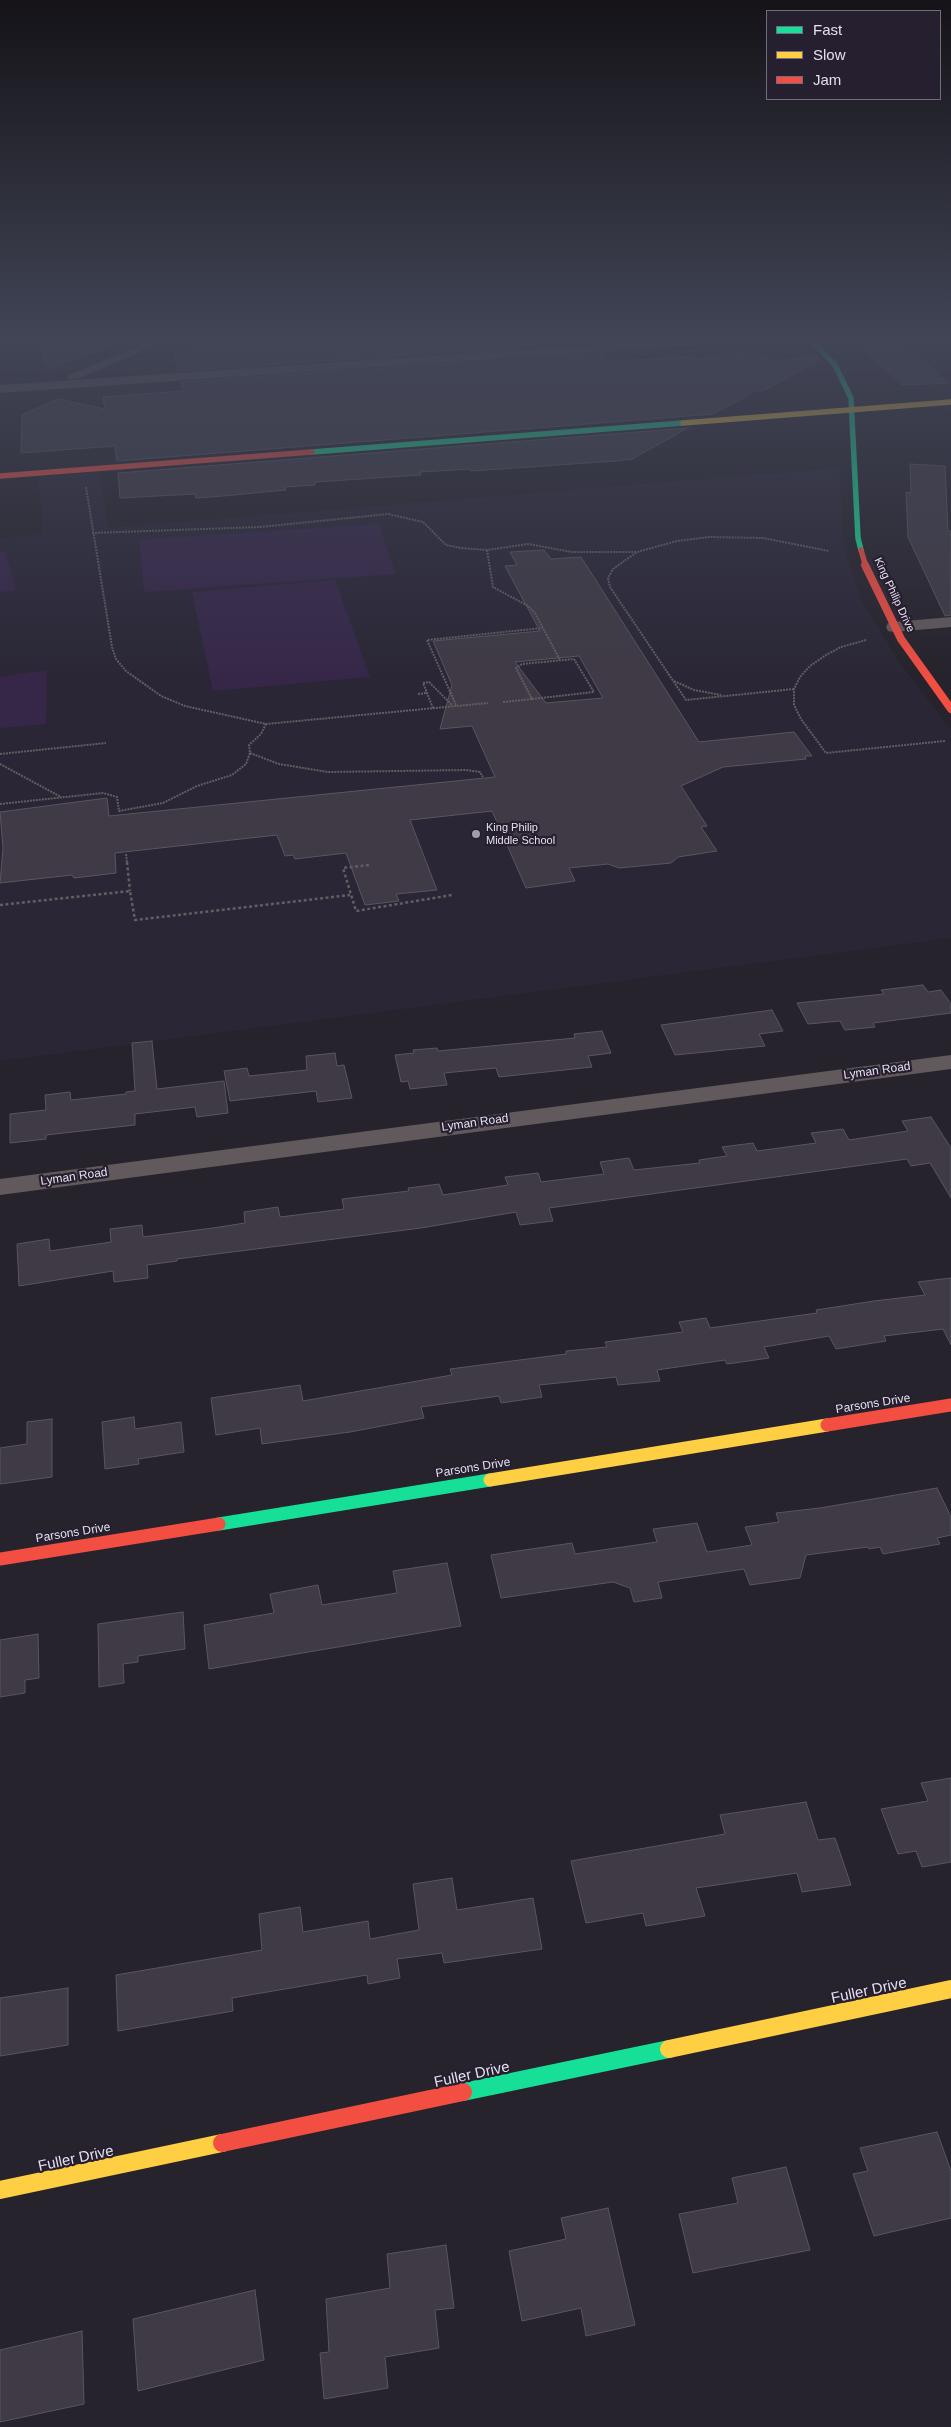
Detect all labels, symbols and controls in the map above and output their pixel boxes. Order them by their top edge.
legend [766,10,941,100]
text: Fast [813,21,842,38]
text: Slow [813,46,846,63]
text: Jam [813,71,841,88]
street label: King Philip Drive [871,556,917,634]
place label: King Philip Middle School [486,821,555,847]
marker: King Philip Middle School [470,828,482,840]
street label: Lyman Road [843,1059,911,1083]
street label: Lyman Road [441,1111,509,1135]
street label: Lyman Road [40,1165,108,1189]
street label: Parsons Drive [835,1391,911,1417]
street label: Parsons Drive [435,1455,511,1481]
street label: Parsons Drive [35,1520,111,1546]
street label: Fuller Drive [830,1974,908,2008]
street label: Fuller Drive [433,2058,511,2092]
street label: Fuller Drive [37,2142,115,2176]

